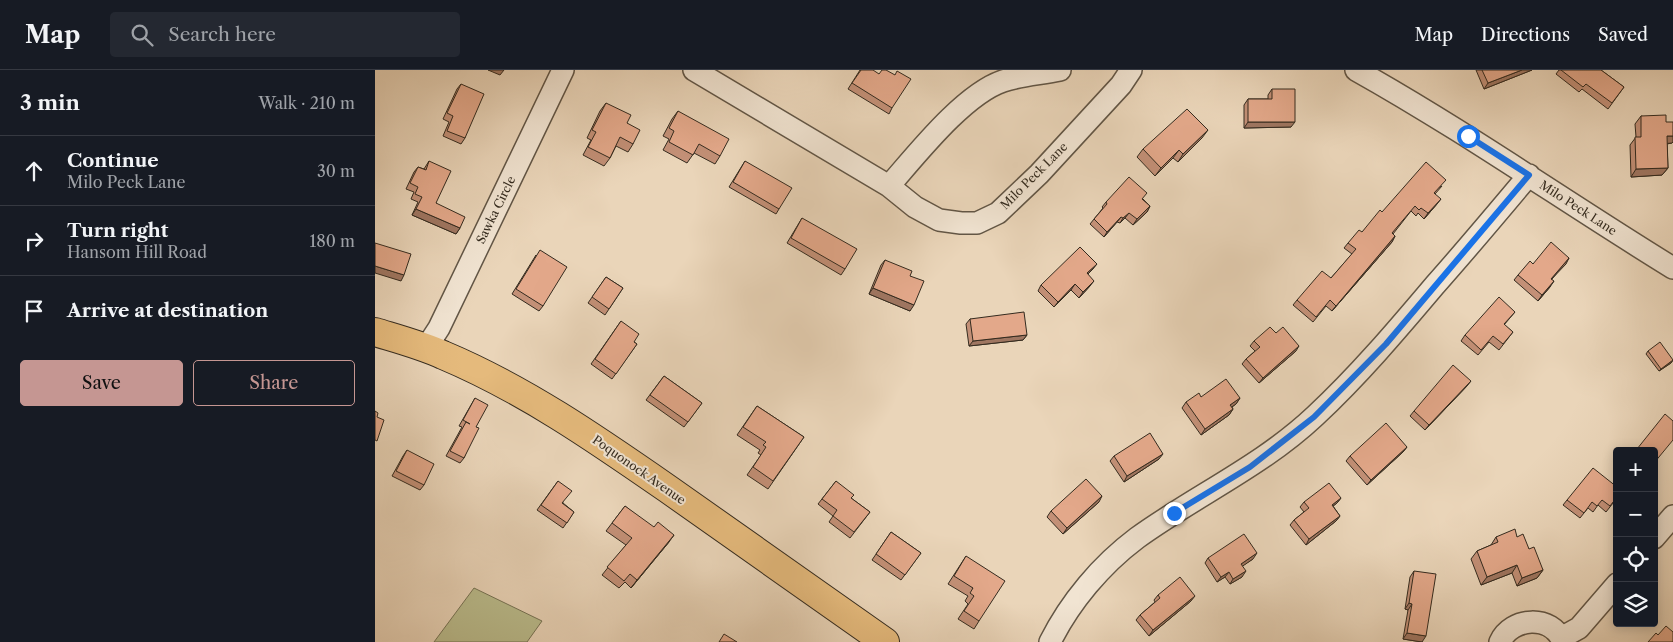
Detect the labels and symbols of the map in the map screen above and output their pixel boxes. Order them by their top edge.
route start [1457,125,1480,148]
street label: Milo Peck Lane [997,139,1071,212]
street label: Sawka Circle [473,173,519,246]
street label: Milo Peck Lane [1537,177,1620,238]
street label: Poquonock Avenue [590,432,689,507]
route end [1163,502,1186,525]

